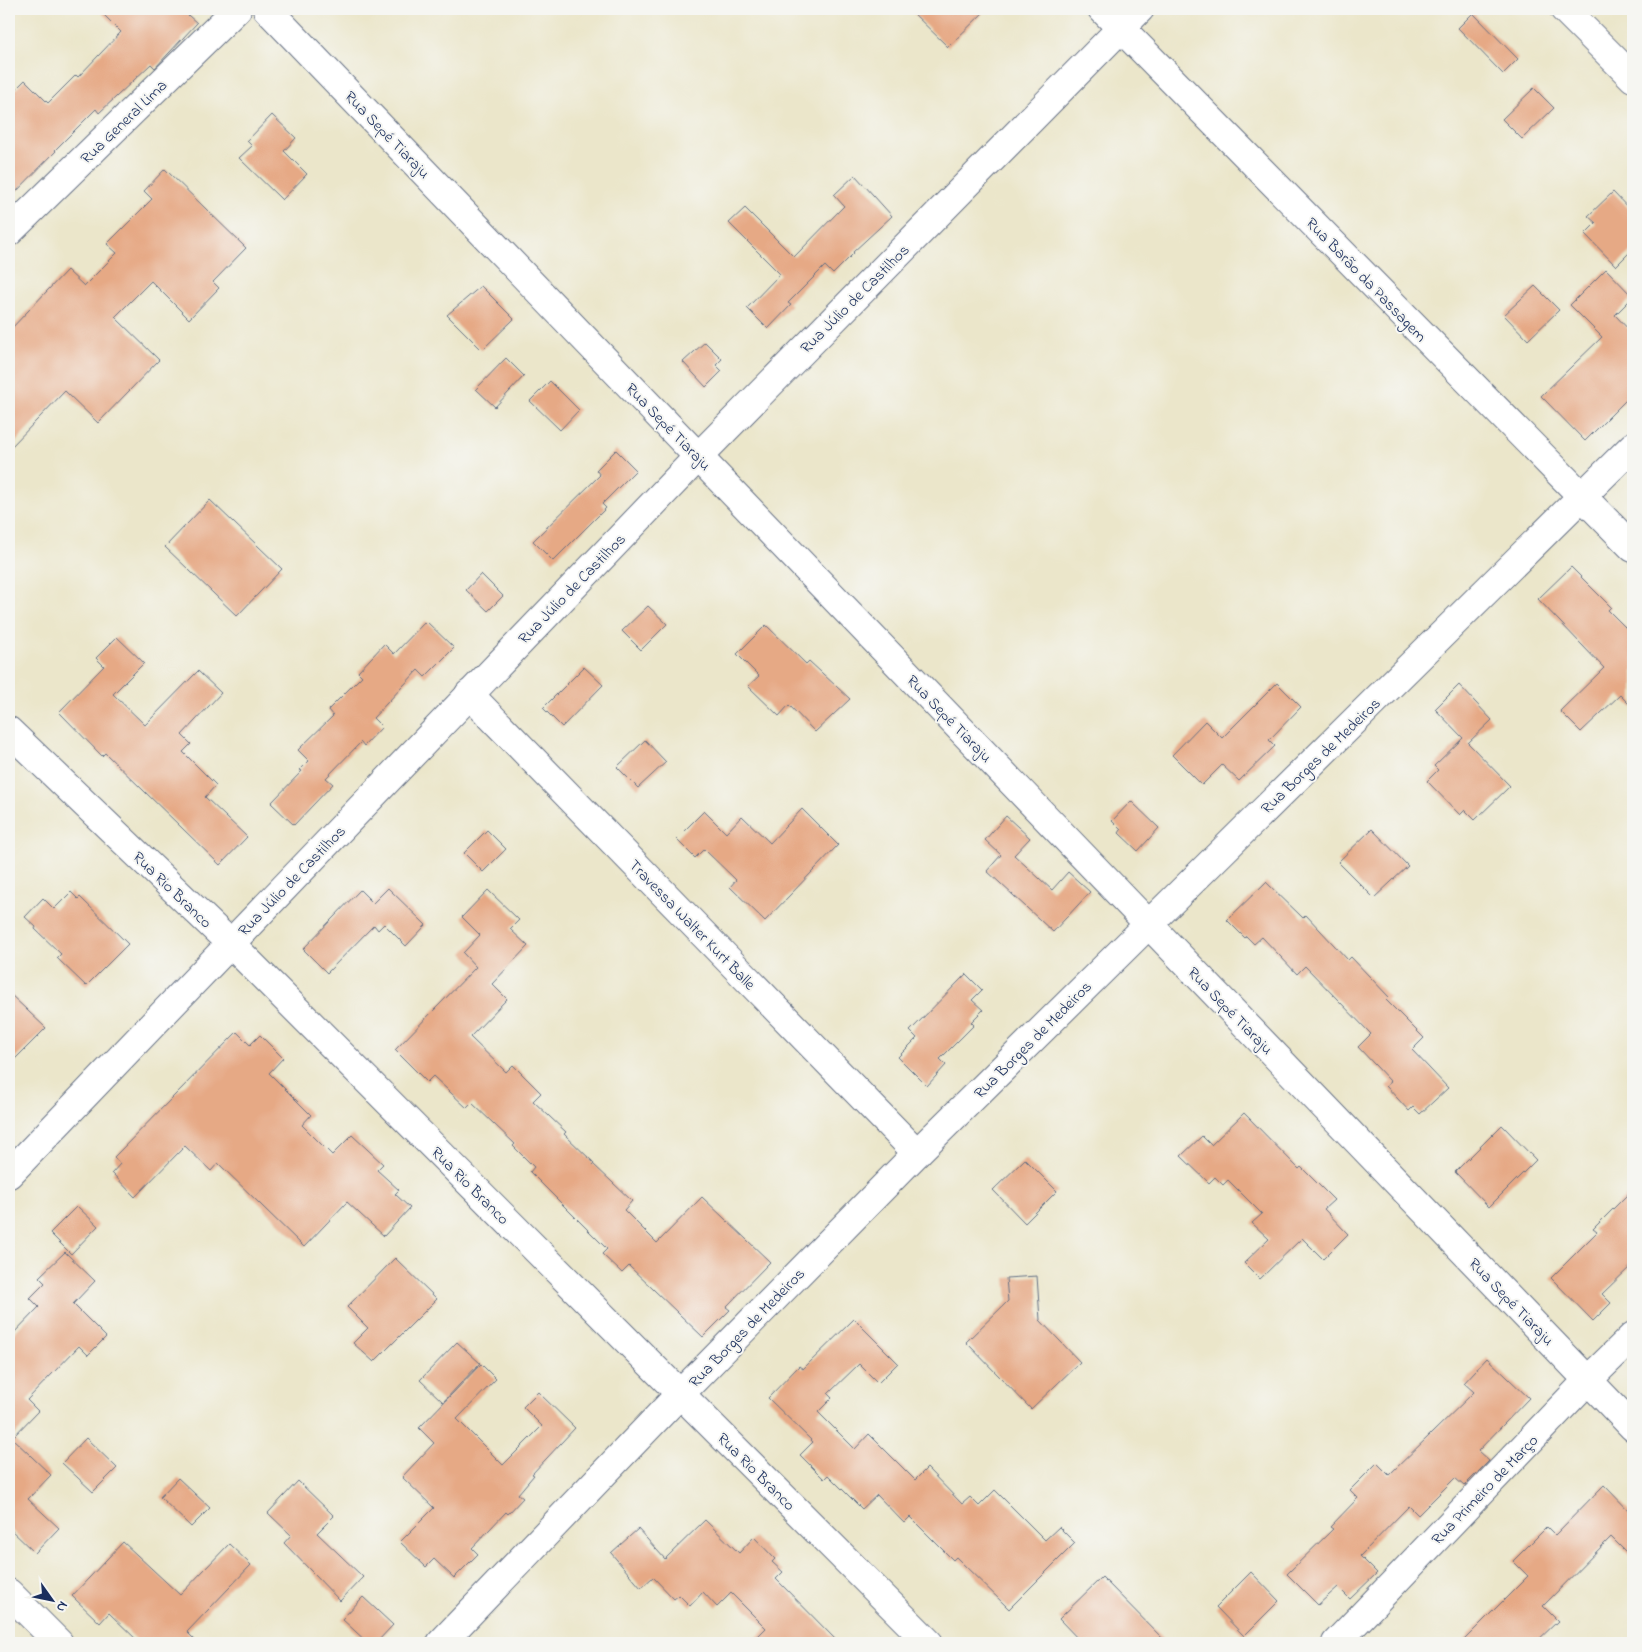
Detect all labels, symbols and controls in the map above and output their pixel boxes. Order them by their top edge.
street label: Rua General Lima [75,75,173,170]
street label: Rua Sepé Tiaraju [338,86,435,185]
street label: Rua Barão da Passagem [1299,212,1432,348]
street label: Rua Júlio de Castilhos [795,239,916,360]
street label: Rua Sepé Tiaraju [619,378,716,477]
street label: Rua Júlio de Castilhos [513,528,632,650]
street label: Rua Sepé Tiaraju [900,670,997,769]
street label: Rua Borges de Medeiros [1256,693,1387,820]
street label: Rua Júlio de Castilhos [233,820,352,942]
street label: Rua Rio Branco [126,846,217,935]
street label: Travessa Walter Kurt Balle [623,855,761,997]
street label: Rua Sepé Tiaraju [1181,962,1278,1061]
street label: Rua Borges de Medeiros [969,976,1098,1105]
street label: Rua Rio Branco [425,1142,514,1231]
street label: Rua Sepé Tiaraju [1462,1253,1559,1352]
street label: Rua Borges de Medeiros [684,1263,811,1394]
street label: Rua Rio Branco [711,1428,800,1517]
street label: Rua Primeiro de Março [1426,1430,1545,1551]
north arrow [28,1574,78,1624]
text: N [50,1597,73,1616]

